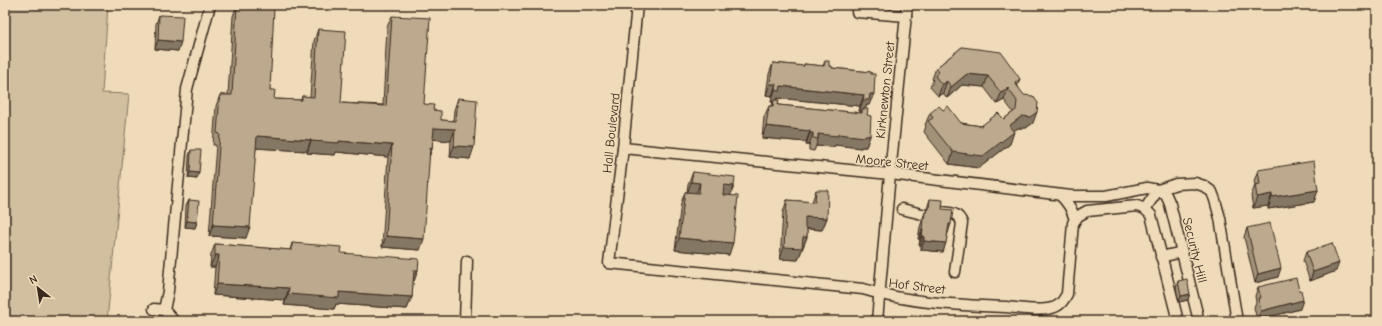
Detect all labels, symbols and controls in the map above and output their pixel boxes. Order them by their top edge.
street label: Kirknewton Street [872,39,898,139]
street label: Hall Boulevard [599,92,623,174]
street label: Moore Street [855,151,930,173]
street label: Security Hill [1180,216,1210,284]
north arrow [18,268,58,308]
text: N [27,272,40,287]
street label: Hof Street [888,275,947,297]

